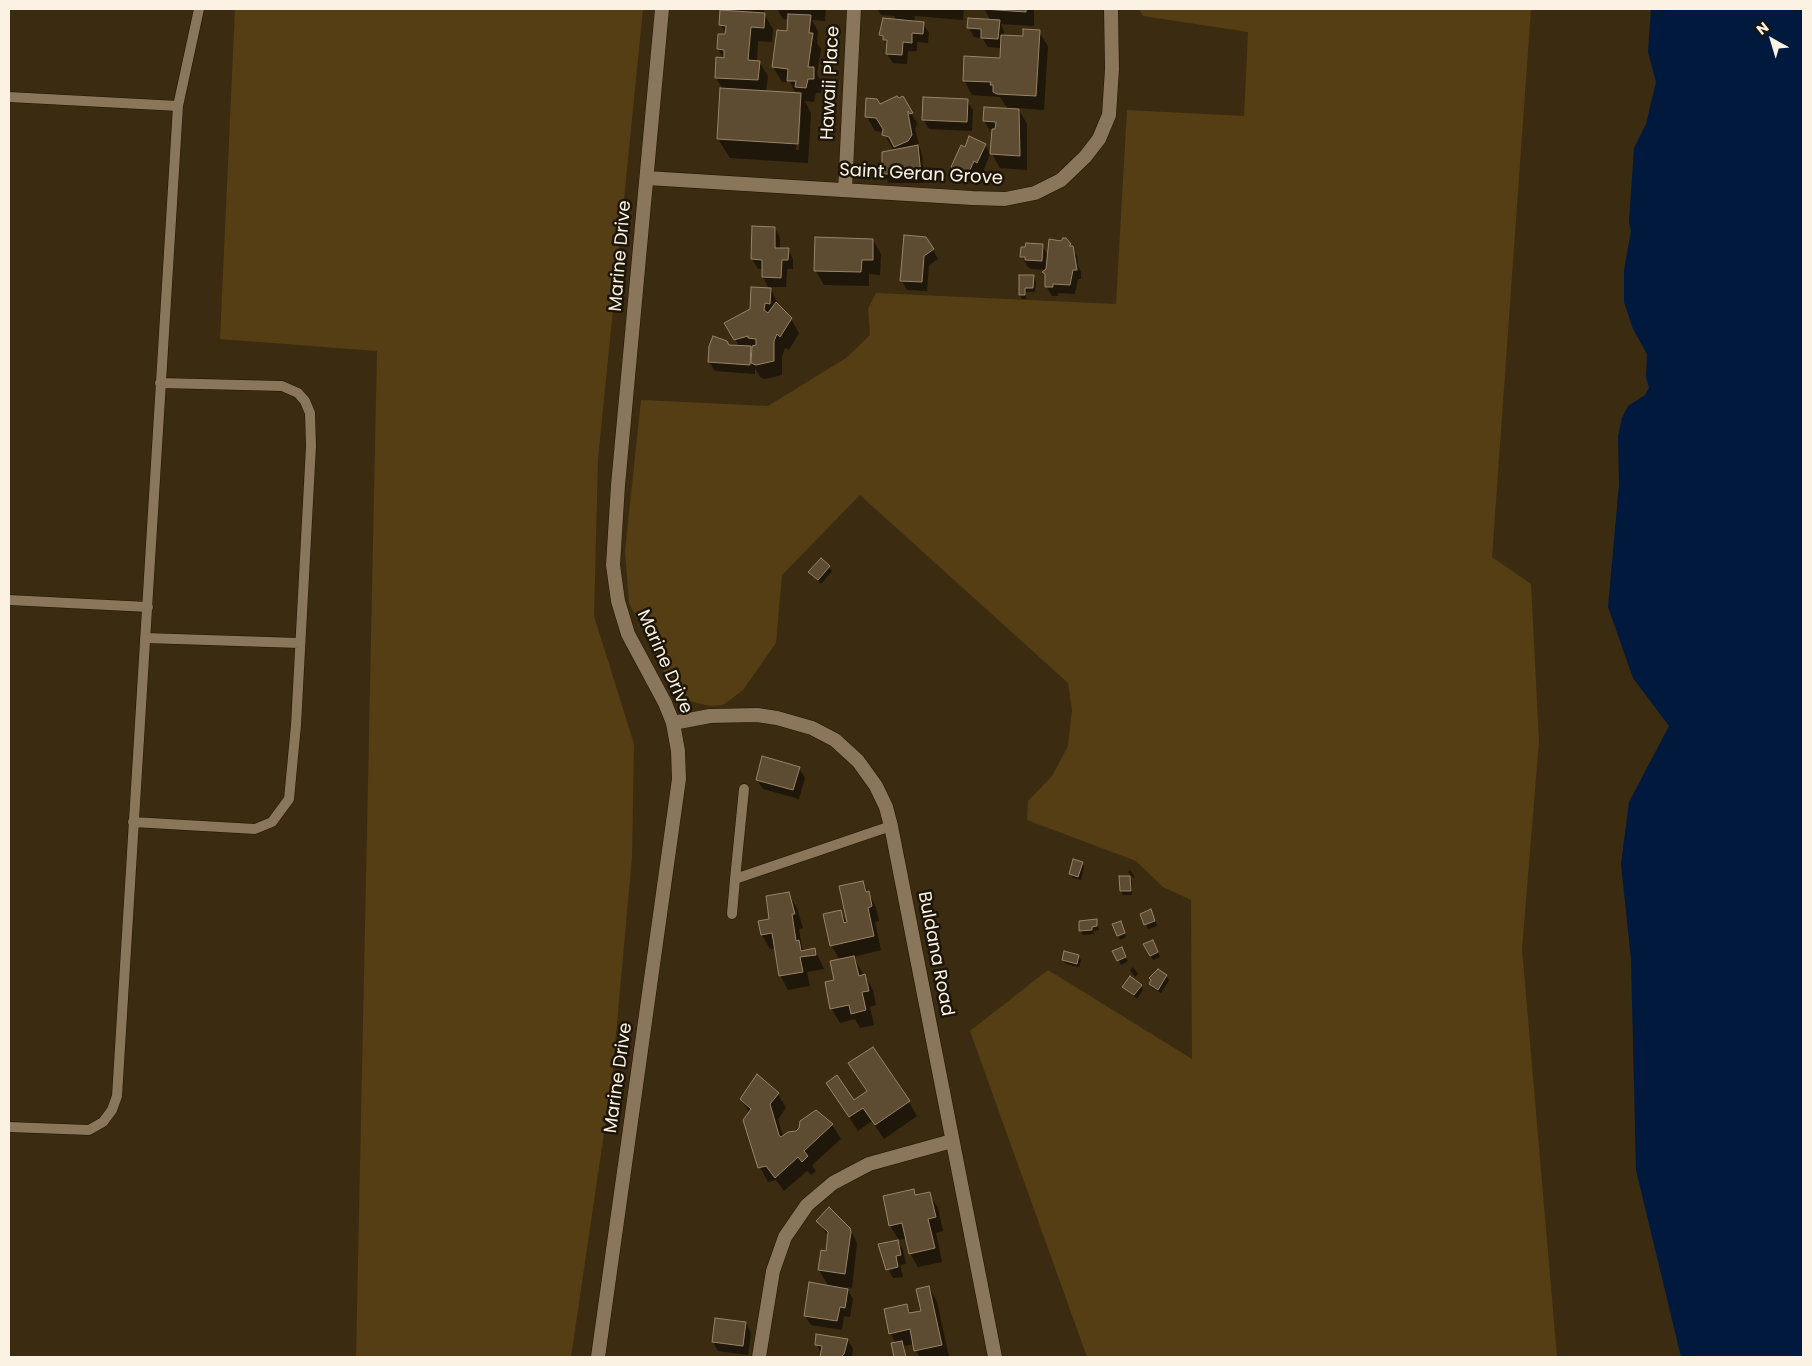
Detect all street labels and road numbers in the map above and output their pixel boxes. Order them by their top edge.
street label: Hawaii Place [817,25,845,141]
street label: Saint Geran Grove [839,160,1003,190]
street label: Marine Drive [605,200,637,312]
street label: Marine Drive [631,607,697,717]
street label: Buldana Road [912,890,958,1018]
street label: Marine Drive [601,1021,637,1135]

